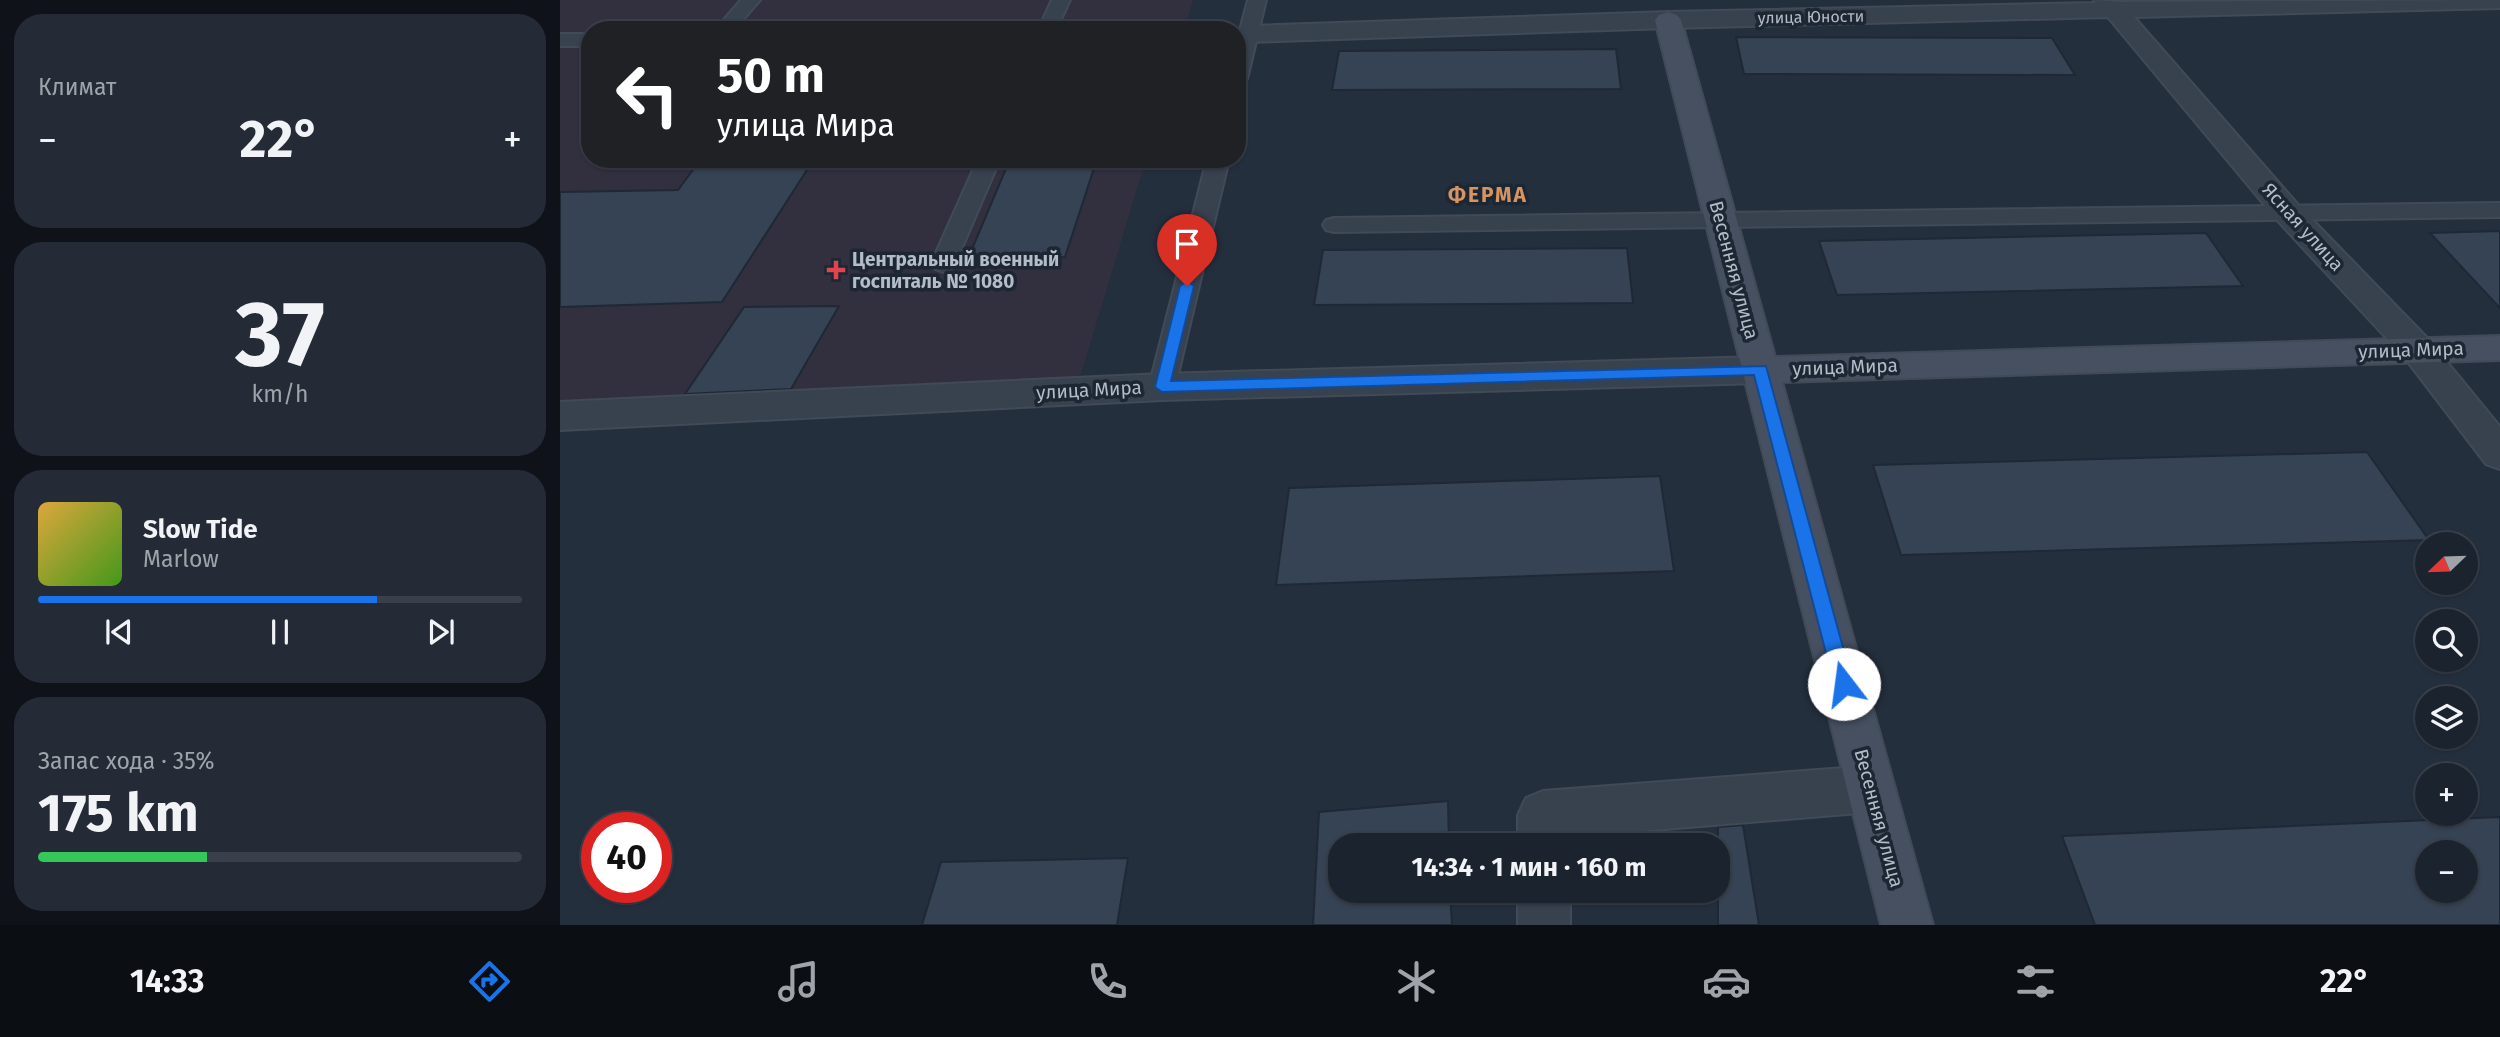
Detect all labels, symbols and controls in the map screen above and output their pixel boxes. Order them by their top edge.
street label: улица Юности [1758,7,1864,27]
text: 50 m [717,46,825,105]
icon: left [602,49,693,140]
text: Климат [38,73,116,101]
text: улица Мира [717,106,895,144]
text: 22° [240,108,320,171]
text: − [38,117,57,163]
text: + [503,117,522,163]
street label: Ясная улица [2257,178,2349,276]
district label: ФЕРМА [1448,182,1528,208]
street label: Весенняя улица [1704,198,1764,342]
pin [1157,214,1217,286]
icon: arrive [1168,225,1206,263]
place label: Центральный военный госпиталь № 1080 [852,248,1059,293]
marker: Центральный военный госпиталь № 1080 [826,260,846,280]
text: 37 [235,280,325,389]
street label: улица Мира [2358,337,2464,363]
street label: улица Мира [1792,354,1898,380]
street label: улица Мира [1036,376,1142,404]
text: km/h [252,380,308,408]
text: Slow Tide [143,514,258,545]
north arrow [2415,532,2478,595]
map controls [2415,532,2478,903]
text: Marlow [143,545,219,573]
button: search [2415,609,2478,672]
icon: previous [100,613,138,651]
icon: pause [261,613,299,651]
icon: next [422,613,460,651]
position arrow [1807,647,1881,721]
button: layers [2415,686,2478,749]
street label: Весенняя улица [1849,746,1909,890]
text: Запас хода · 35% [38,747,214,775]
button: + [2415,763,2478,826]
text: 175 km [38,782,199,845]
speed limit sign: 40 [581,812,672,903]
button: − [2415,840,2478,903]
text: 14:34 · 1 мин · 160 m [1411,852,1647,883]
icon: directions [465,957,514,1006]
icon: music [774,957,823,1006]
icon: phone [1083,957,1132,1006]
icon: climate [1392,957,1441,1006]
icon: car [1702,957,1751,1006]
icon: filters [2011,957,2060,1006]
text: 14:33 [130,962,205,1000]
text: 22° [2320,962,2370,1000]

